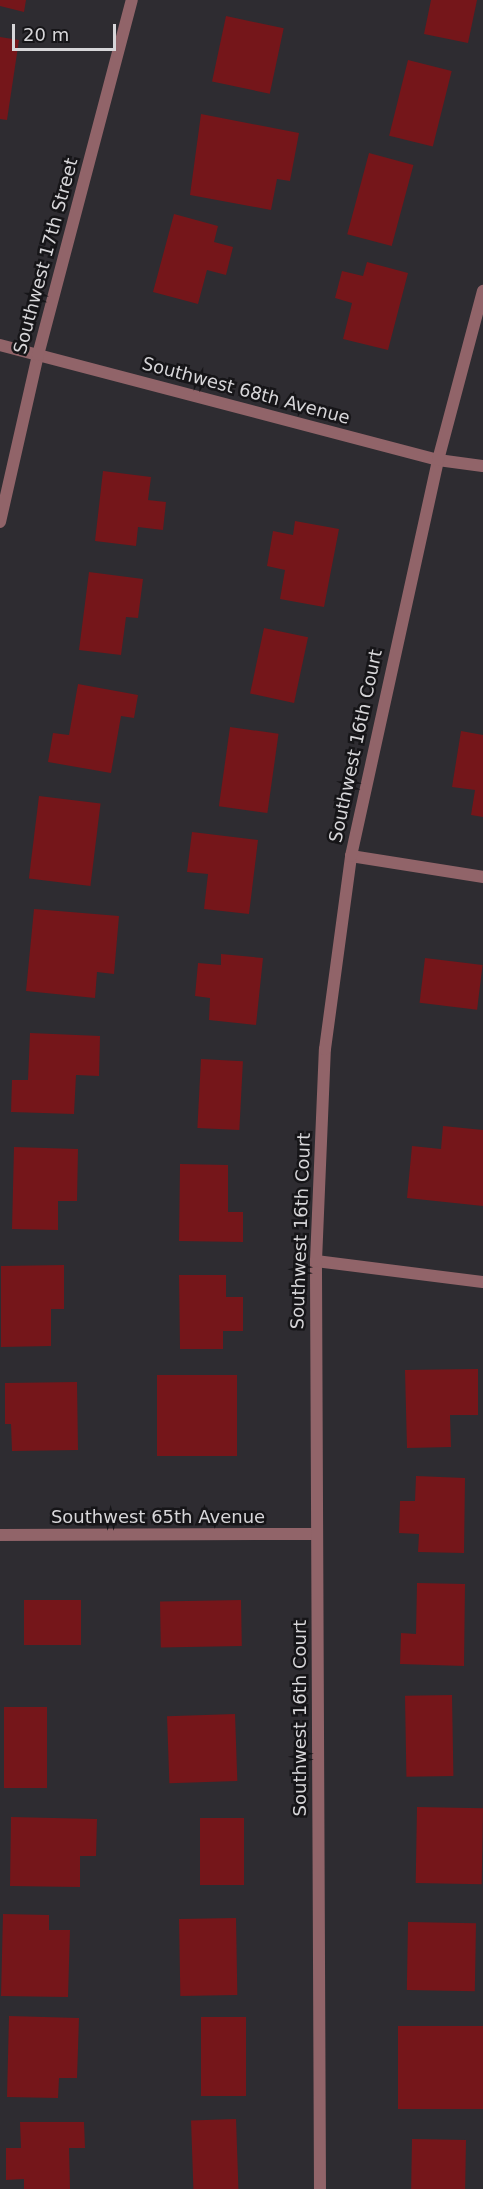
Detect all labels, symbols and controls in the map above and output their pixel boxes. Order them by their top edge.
scale bar [15,12,118,50]
text: 20 m [23,24,69,45]
street label: Southwest 17th Street [9,156,83,356]
street label: Southwest 68th Avenue [140,353,352,429]
street label: Southwest 16th Court [325,648,387,844]
street label: Southwest 16th Court [287,1132,315,1330]
street label: Southwest 65th Avenue [51,1506,265,1528]
street label: Southwest 16th Court [289,1620,311,1816]

